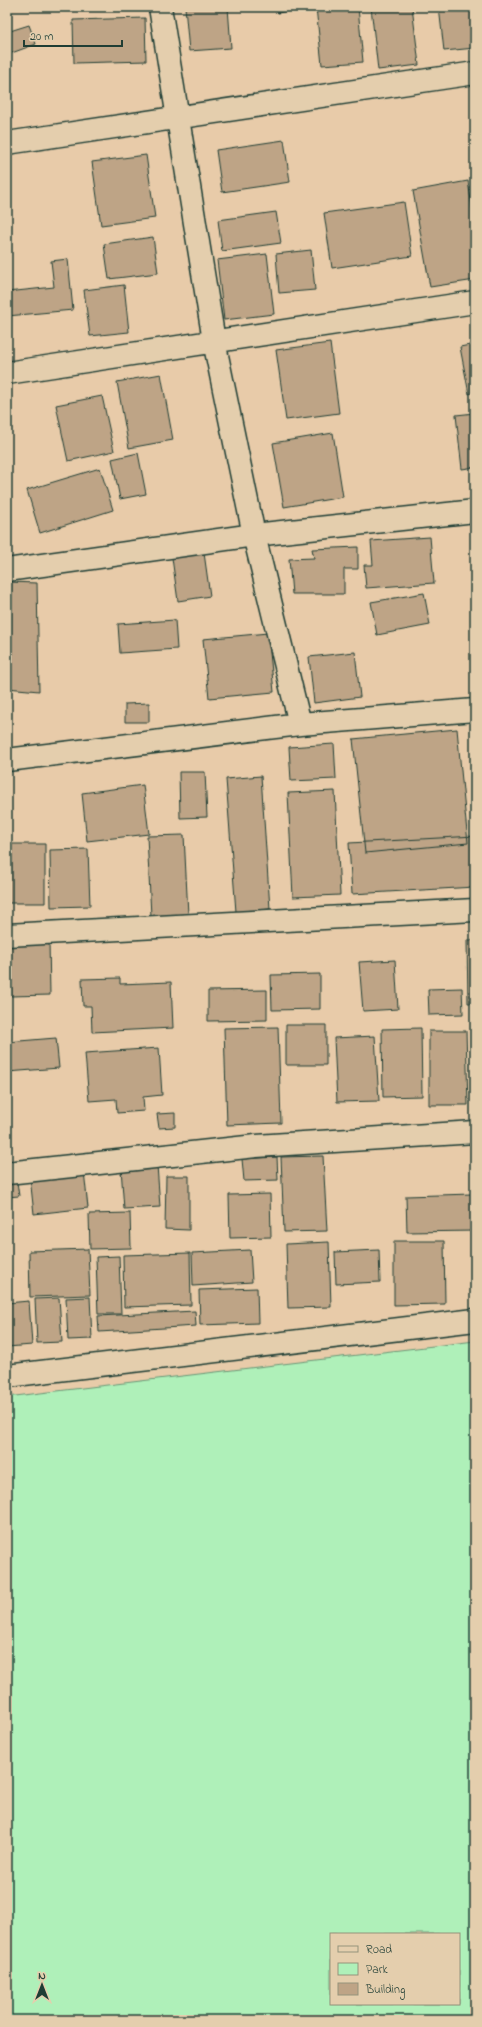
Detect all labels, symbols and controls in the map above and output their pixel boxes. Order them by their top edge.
scale bar [24,22,122,48]
text: 20 m [30,28,53,46]
legend [330,1933,460,2005]
text: Road [366,1941,392,1959]
text: Park [366,1961,388,1979]
north arrow [22,1965,62,2005]
text: N [38,1968,46,1984]
text: Building [365,1981,405,2000]

